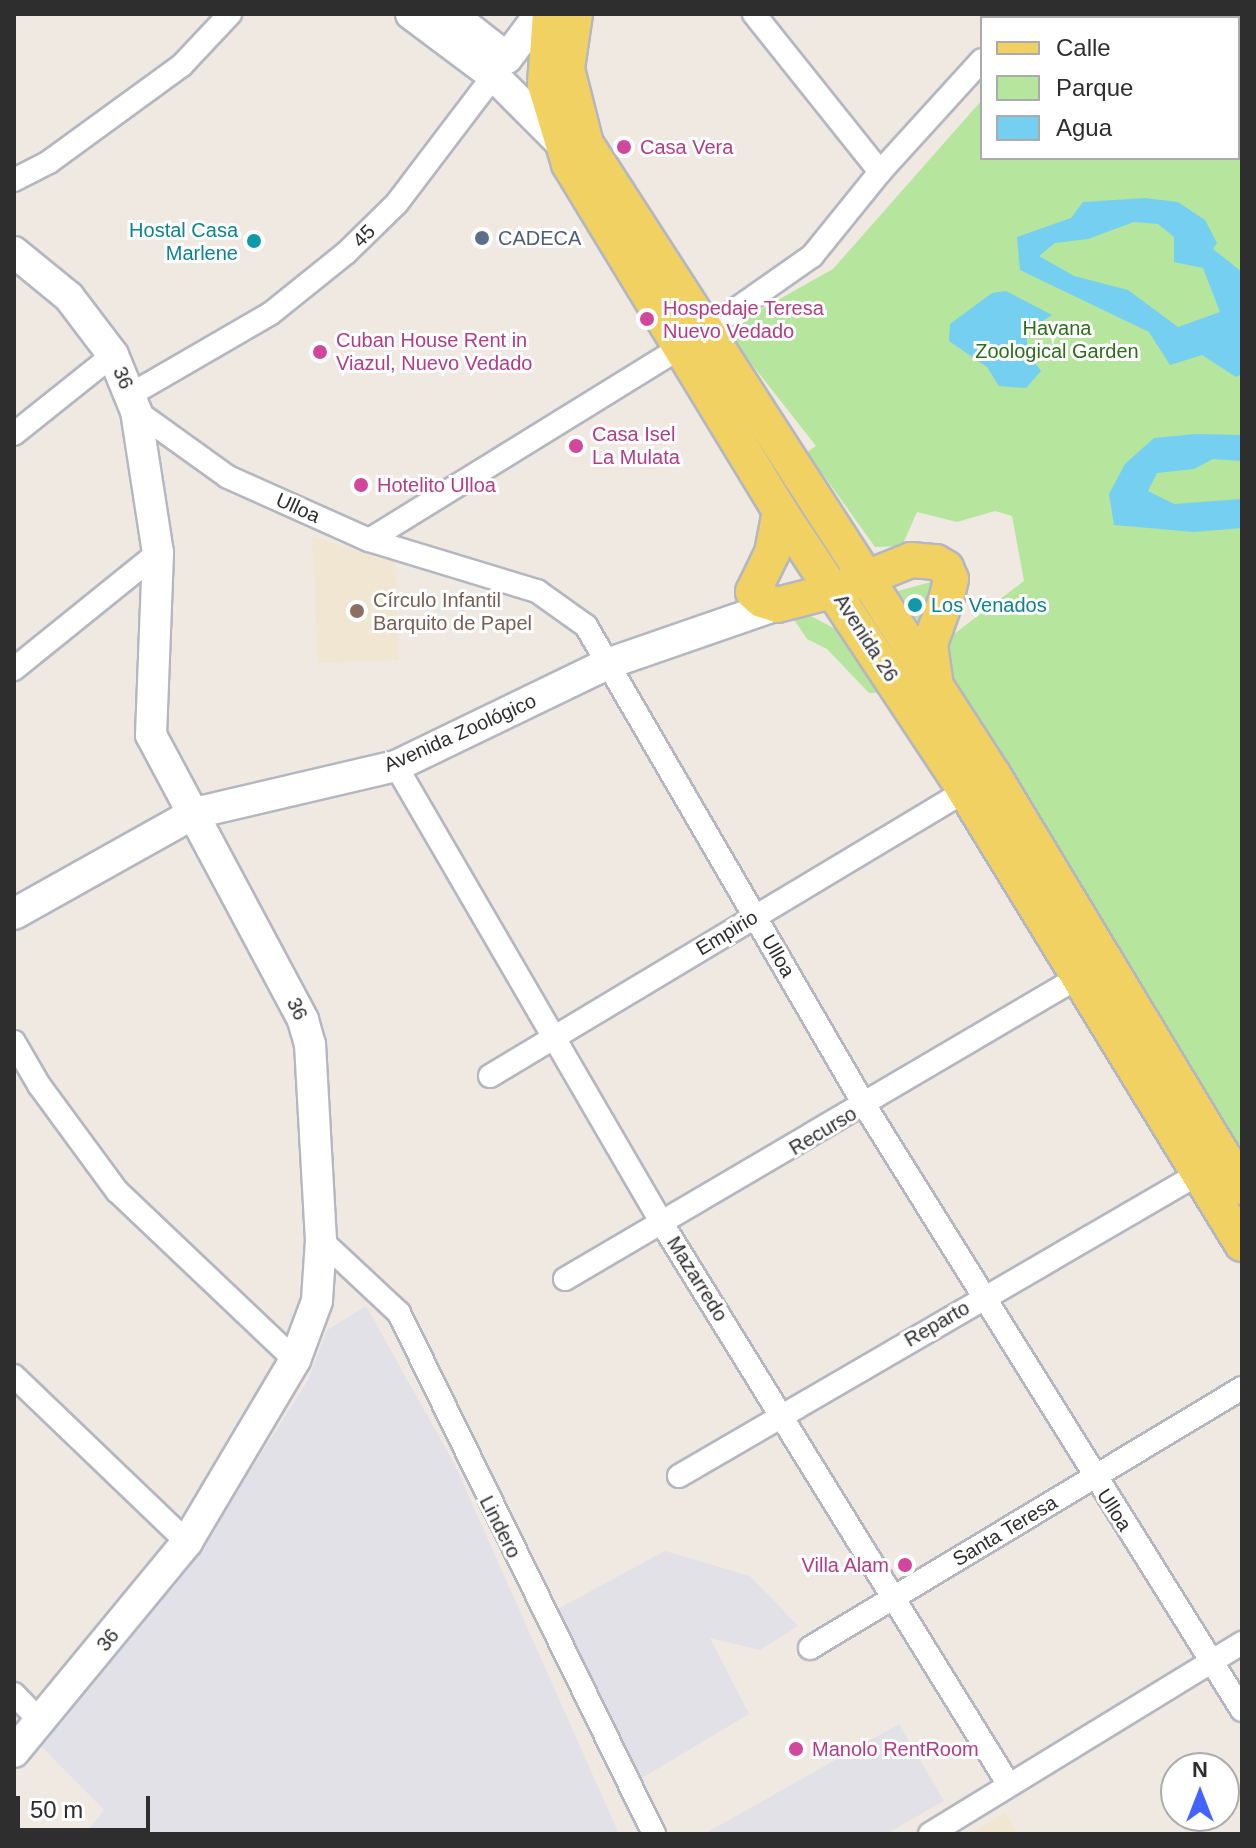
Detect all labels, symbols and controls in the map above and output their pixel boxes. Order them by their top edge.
legend [980,16,1240,160]
text: Calle [1056,34,1111,61]
text: Parque [1056,74,1133,101]
text: Agua [1056,114,1112,141]
place label: Casa Vera [640,135,733,159]
marker: Casa Vera [615,138,633,156]
place label: Hostal Casa Marlene [129,218,238,265]
street label: 45 [348,220,380,252]
place label: CADECA [498,226,581,250]
marker: CADECA [473,229,491,247]
marker: Hostal Casa Marlene [245,232,263,250]
place label: Hospedaje Teresa Nuevo Vedado [663,296,824,343]
marker: Hospedaje Teresa Nuevo Vedado [638,310,656,328]
park label: Havana Zoological Garden [975,316,1139,363]
place label: Cuban House Rent in Viazul, Nuevo Vedado [336,328,532,375]
marker: Cuban House Rent in Viazul, Nuevo Vedado [311,343,329,361]
street label: 36 [108,363,138,393]
place label: Casa Isel La Mulata [592,422,680,469]
marker: Casa Isel La Mulata [567,437,585,455]
place label: Hotelito Ulloa [377,473,496,497]
marker: Hotelito Ulloa [352,476,370,494]
street label: Ulloa [272,488,324,528]
place label: Círculo Infantil Barquito de Papel [373,588,532,635]
street label: Avenida 26 [829,590,903,686]
place label: Los Venados [931,593,1047,617]
marker: Los Venados [906,596,924,614]
marker: Círculo Infantil Barquito de Papel [348,602,366,620]
street label: Avenida Zoológico [380,689,540,777]
street label: Empirio [692,905,762,961]
street label: Ulloa [756,930,800,982]
street label: 36 [281,994,313,1024]
street label: Recurso [785,1102,861,1160]
street label: Mazarredo [661,1232,733,1326]
street label: Reparto [900,1296,974,1352]
street label: Ulloa [1092,1484,1136,1536]
street label: Santa Teresa [948,1490,1062,1572]
street label: Lindero [474,1492,526,1562]
place label: Villa Alam [800,1553,889,1577]
marker: Villa Alam [896,1556,914,1574]
street label: 36 [92,1624,124,1656]
place label: Manolo RentRoom [812,1737,979,1761]
marker: Manolo RentRoom [787,1740,805,1758]
north arrow [1160,1752,1240,1832]
text: N [1192,1757,1208,1782]
scale bar [20,1780,154,1830]
text: 50 m [30,1796,83,1823]

